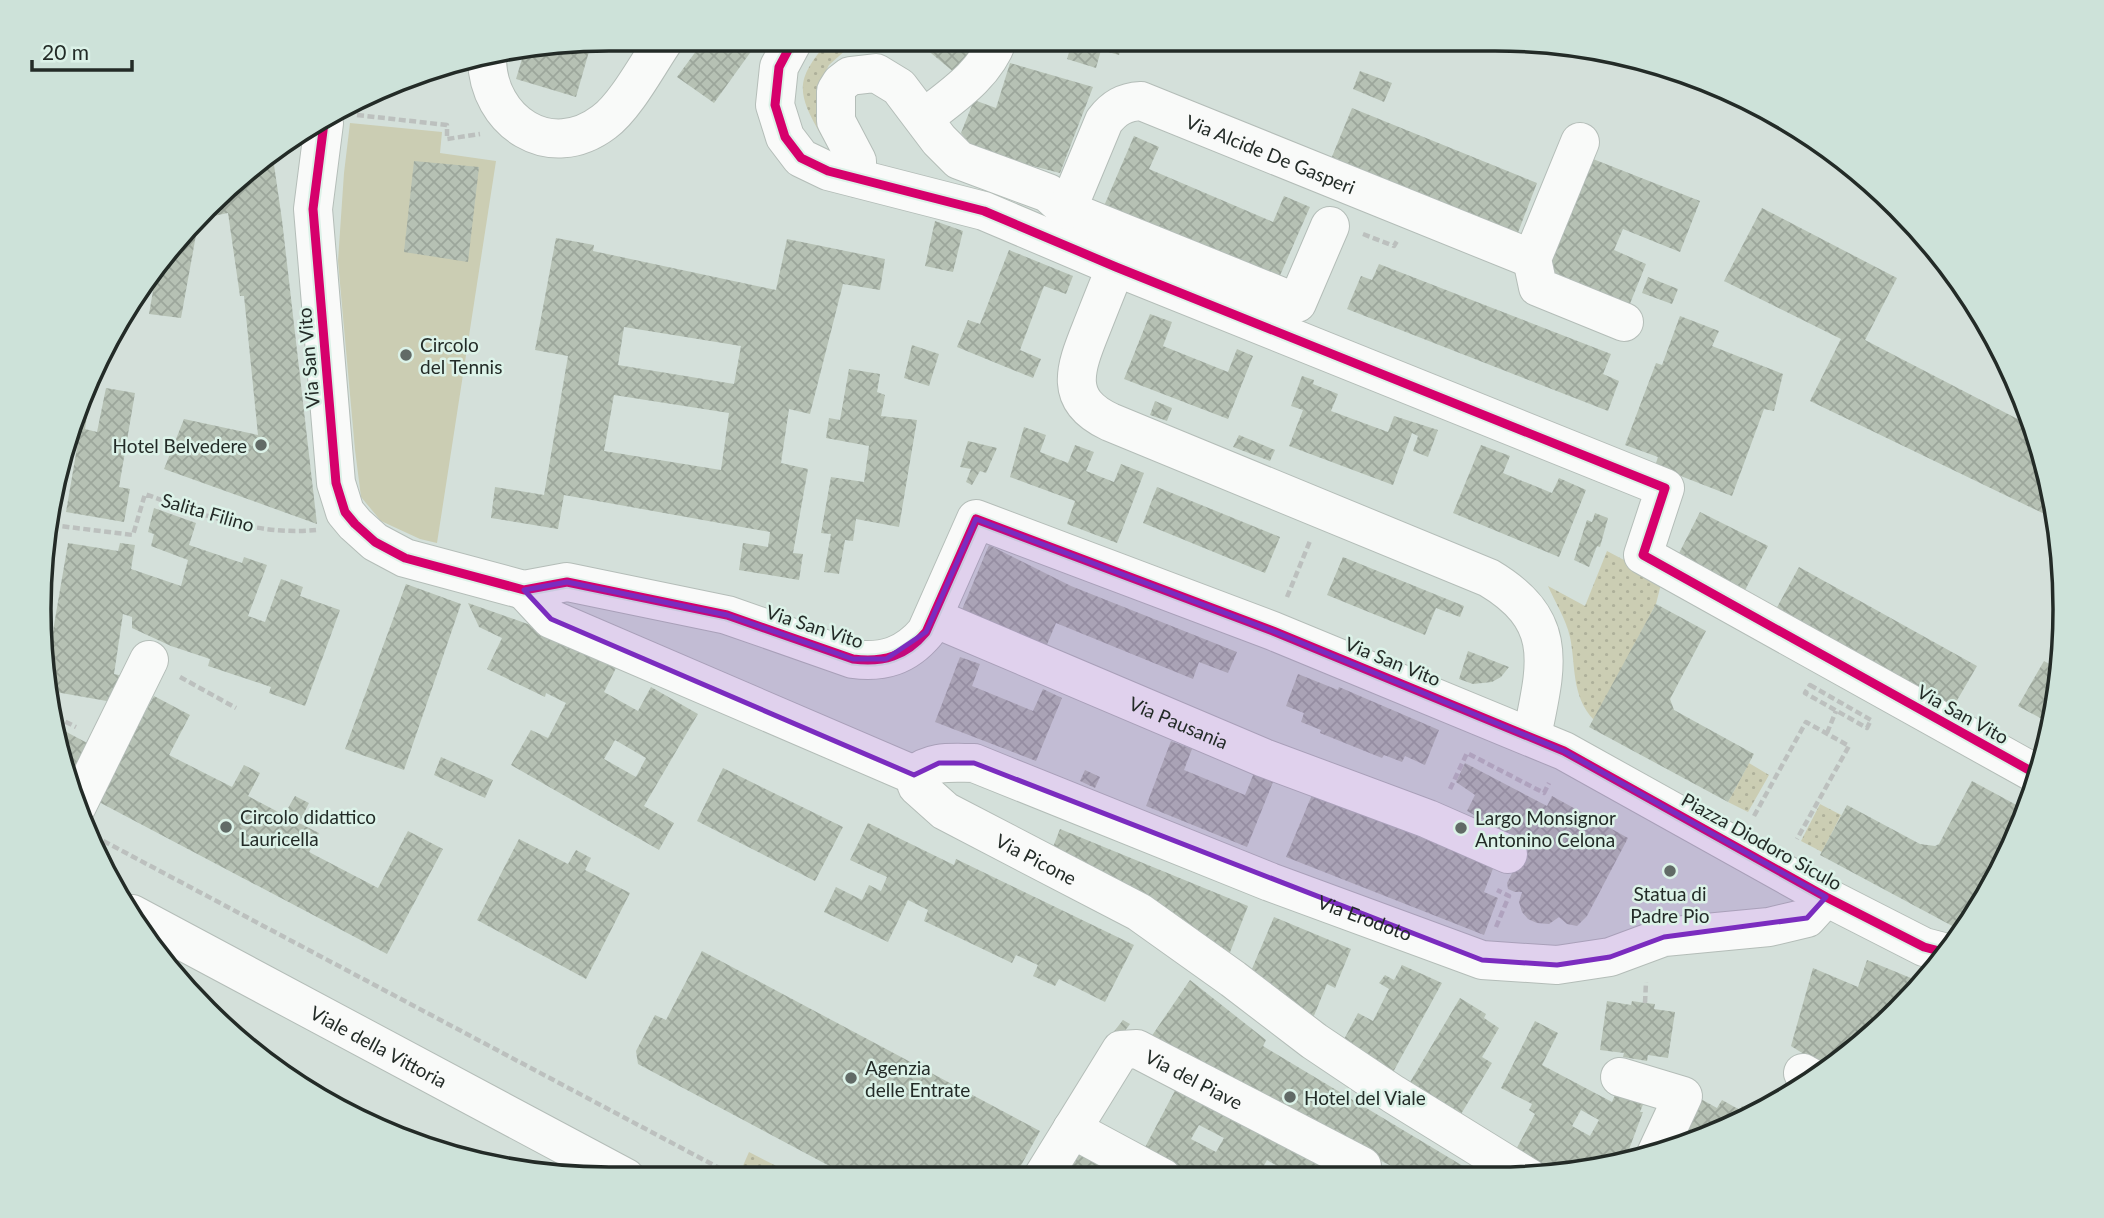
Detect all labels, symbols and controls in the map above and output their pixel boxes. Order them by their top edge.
scale bar [32,28,131,72]
text: 20 m [42,39,89,64]
street label: Via Alcide De Gasperi [1183,109,1359,198]
street label: Via San Vito [292,307,324,409]
place label: Circolo del Tennis [420,333,502,378]
marker: Circolo del Tennis [398,347,414,363]
place label: Hotel Belvedere [113,434,247,457]
marker: Hotel Belvedere [253,437,269,453]
street label: Salita Filino [159,488,257,536]
street label: Via San Vito [763,599,867,653]
street label: Via San Vito [1342,631,1444,691]
street label: Via San Vito [1913,679,2013,749]
street label: Via Pausania [1126,691,1232,753]
street label: Piazza Diodoro Siculo [1678,787,1846,895]
place label: Circolo didattico Lauricella [240,805,376,850]
place label: Largo Monsignor Antonino Celona [1475,806,1616,851]
marker: Circolo didattico Lauricella [218,819,234,835]
marker: Largo Monsignor Antonino Celona [1453,820,1469,836]
street label: Via Picone [992,828,1081,889]
marker: Statua di Padre Pio [1662,863,1678,879]
place label: Statua di Padre Pio [1630,882,1710,927]
street label: Via Erodoto [1315,889,1415,945]
street label: Viale della Vittoria [307,1000,451,1092]
street label: Via del Piave [1142,1044,1247,1114]
place label: Agenzia delle Entrate [865,1056,970,1101]
marker: Agenzia delle Entrate [843,1070,859,1086]
place label: Hotel del Viale [1304,1086,1426,1109]
marker: Hotel del Viale [1282,1089,1298,1105]

